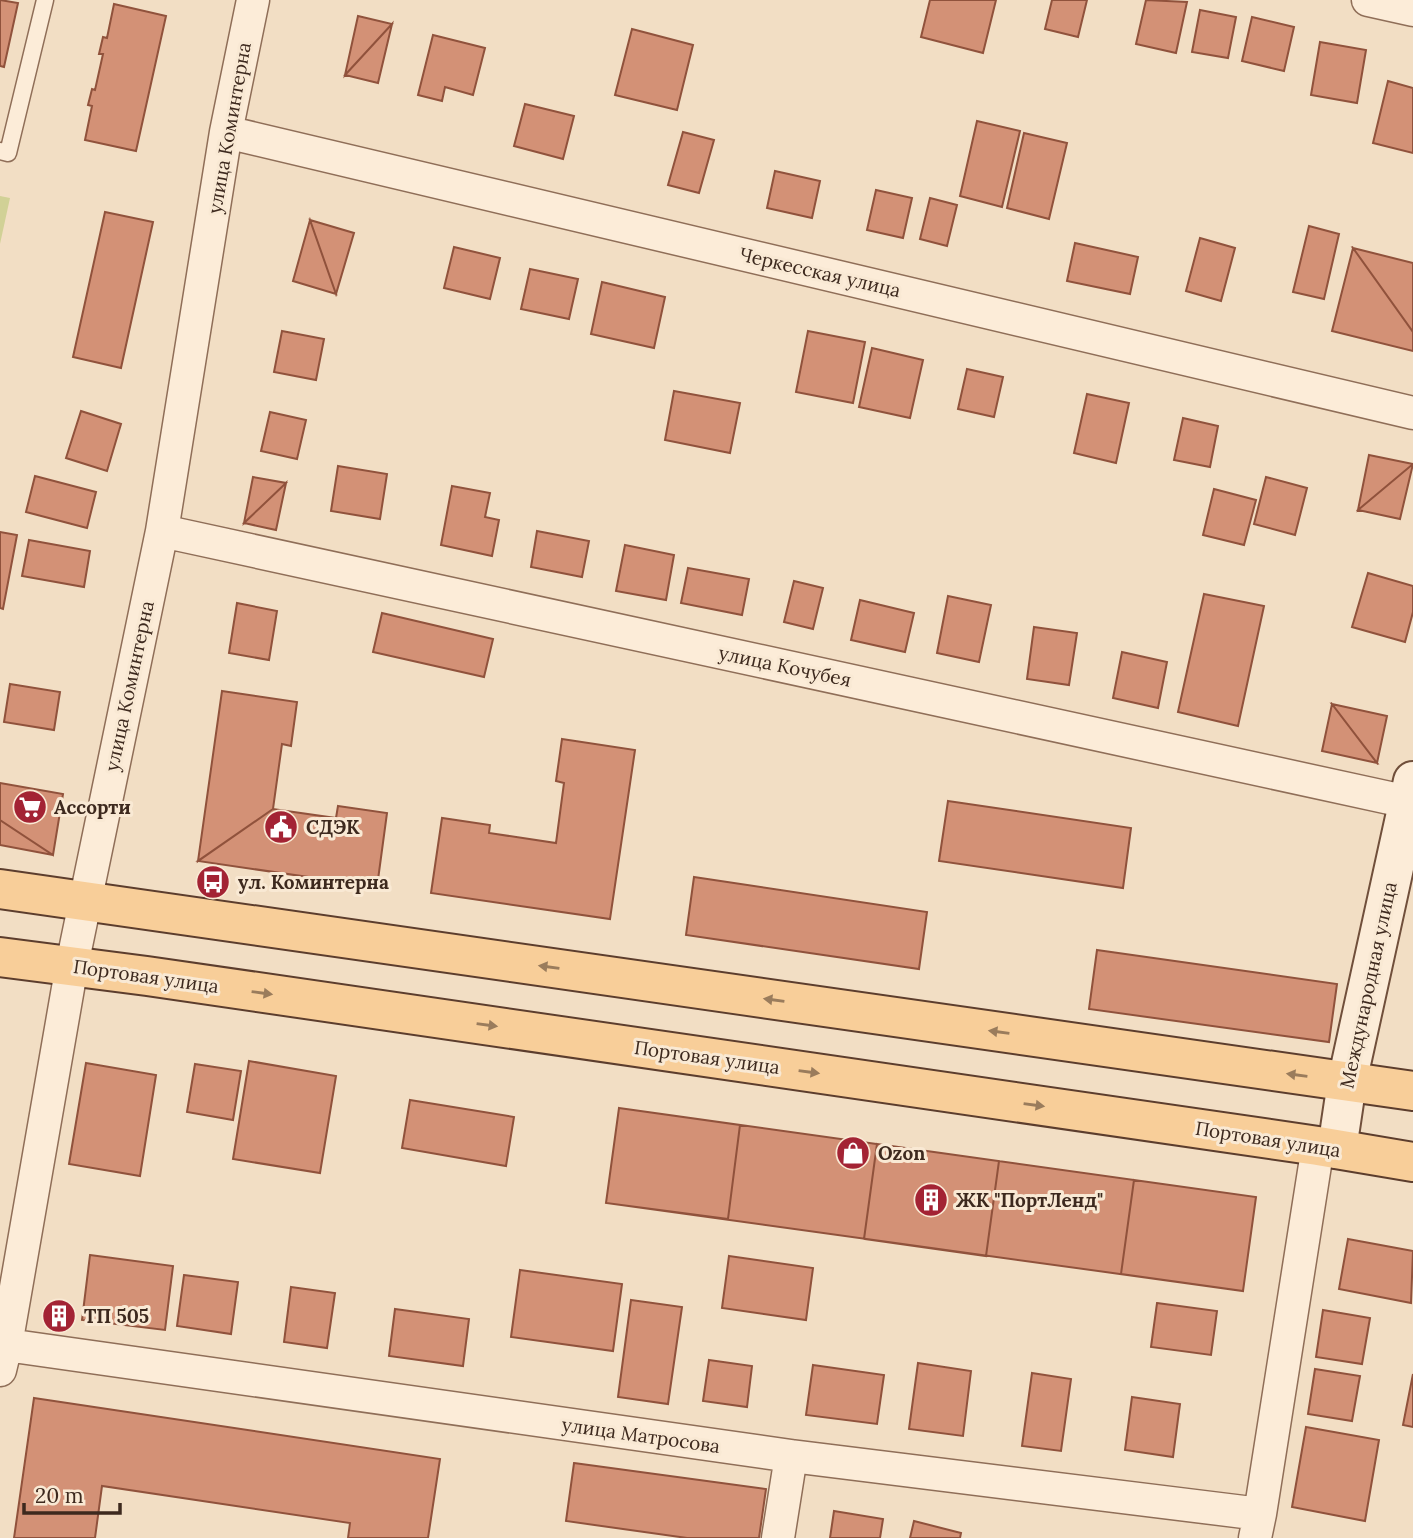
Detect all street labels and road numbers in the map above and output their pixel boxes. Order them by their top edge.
street label: улица Коминтерна [202,40,256,216]
street label: Черкесская улица [737,242,903,302]
street label: улица Коминтерна [99,598,159,774]
street label: улица Кочубея [717,640,853,692]
street label: Международная улица [1334,879,1402,1091]
street label: Портовая улица [72,954,220,998]
street label: Портовая улица [633,1035,781,1079]
street label: Портовая улица [1194,1116,1343,1162]
street label: улица Матросова [560,1412,722,1458]

